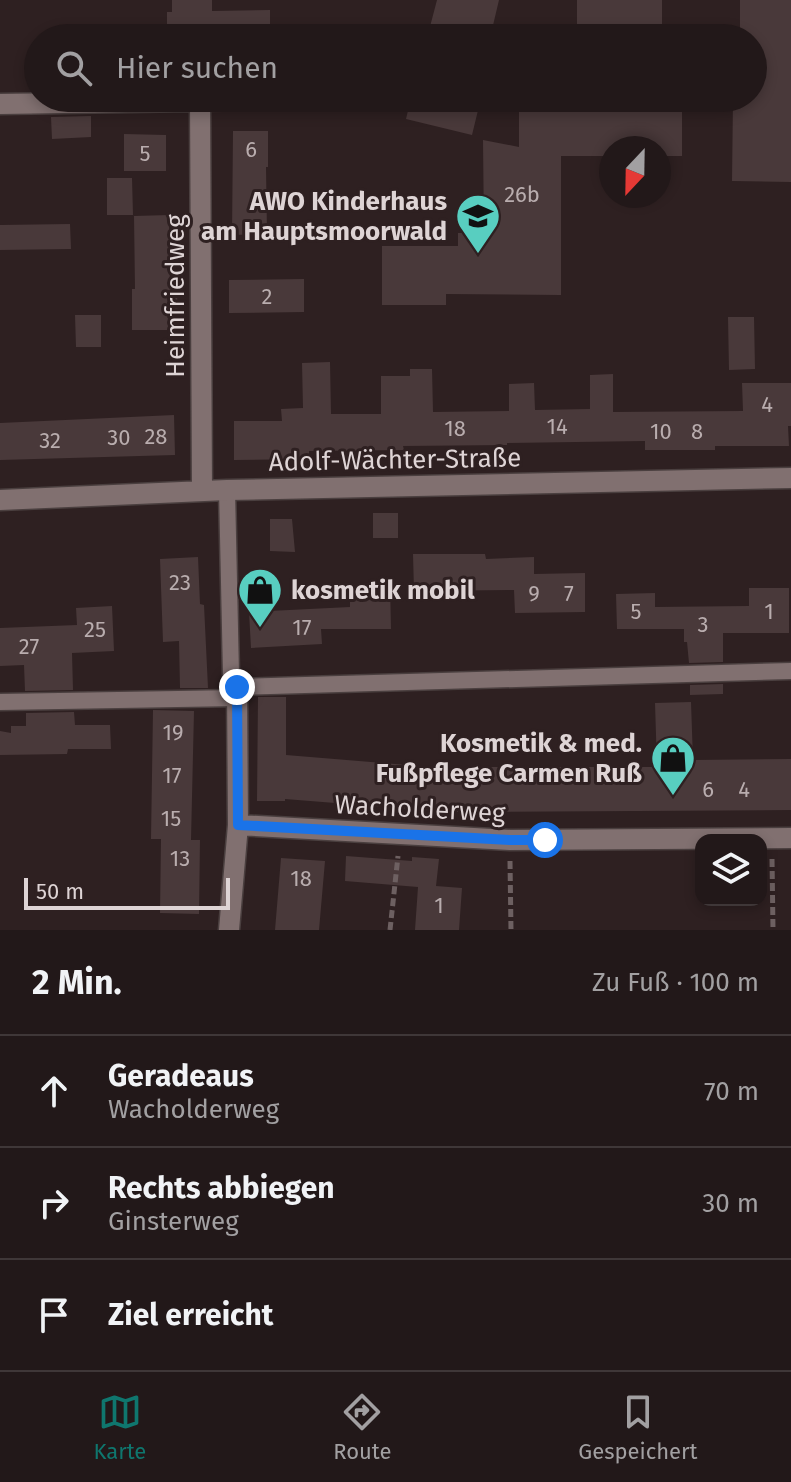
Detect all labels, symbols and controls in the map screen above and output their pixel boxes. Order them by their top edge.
search box [24,24,767,112]
icon: search [52,46,96,90]
text: Hier suchen [116,50,278,86]
house number: 6 [245,136,257,163]
north arrow [599,136,671,208]
house number: 5 [139,140,151,167]
house number: 26b [504,181,540,208]
place label: AWO Kinderhaus am Hauptsmoorwald [201,186,447,247]
school or university icon: AWO Kinderhaus am Hauptsmoorwald [454,192,502,255]
street label: Heimfriedweg [160,214,191,378]
house number: 2 [262,283,272,310]
house number: 4 [761,391,773,418]
house number: 14 [546,413,568,440]
house number: 18 [444,415,466,442]
house number: 10 [650,418,672,445]
house number: 8 [691,418,703,445]
house number: 28 [144,423,168,450]
house number: 30 [107,424,131,451]
house number: 32 [39,427,61,454]
street label: Adolf-Wächter-Straße [268,442,522,478]
shop icon: kosmetik mobil [236,566,284,629]
house number: 23 [169,569,191,596]
place label: kosmetik mobil [291,575,475,606]
house number: 9 [528,580,540,607]
house number: 7 [564,580,574,607]
house number: 5 [630,598,642,625]
house number: 1 [764,598,774,625]
house number: 3 [698,611,708,638]
house number: 17 [292,614,312,641]
house number: 25 [84,616,106,643]
house number: 27 [19,633,39,660]
route end [219,669,255,705]
house number: 19 [162,719,184,746]
place label: Kosmetik & med. Fußpflege Carmen Ruß [376,728,642,789]
shop icon: Kosmetik & med. Fußpflege Carmen Ruß [649,734,697,797]
house number: 17 [162,762,182,789]
house number: 6 [702,776,714,803]
house number: 4 [738,776,750,803]
street label: Wacholderweg [334,789,507,829]
house number: 15 [161,805,181,832]
route start [527,822,563,858]
map controls [695,834,767,906]
button: layers [695,834,767,906]
house number: 13 [170,845,190,872]
house number: 18 [290,865,312,892]
scale bar [24,874,230,910]
text: 50 m [36,878,84,905]
house number: 1 [434,892,444,919]
text: 2 Min. [32,962,122,1003]
text: Zu Fuß · 100 m [592,967,759,998]
text: Geradeaus [108,1058,254,1094]
icon: ahead [32,1069,76,1113]
text: 70 m [704,1076,759,1107]
text: Wacholderweg [108,1094,279,1125]
text: Rechts abbiegen [108,1170,335,1206]
icon: right [32,1181,76,1225]
text: 30 m [702,1188,759,1219]
text: Ginsterweg [108,1206,239,1237]
icon: arrive [32,1293,76,1337]
text: Ziel erreicht [108,1297,273,1333]
tab: Karte [93,1390,146,1465]
tab: Route [333,1390,391,1465]
tab: Gespeichert [578,1390,698,1465]

